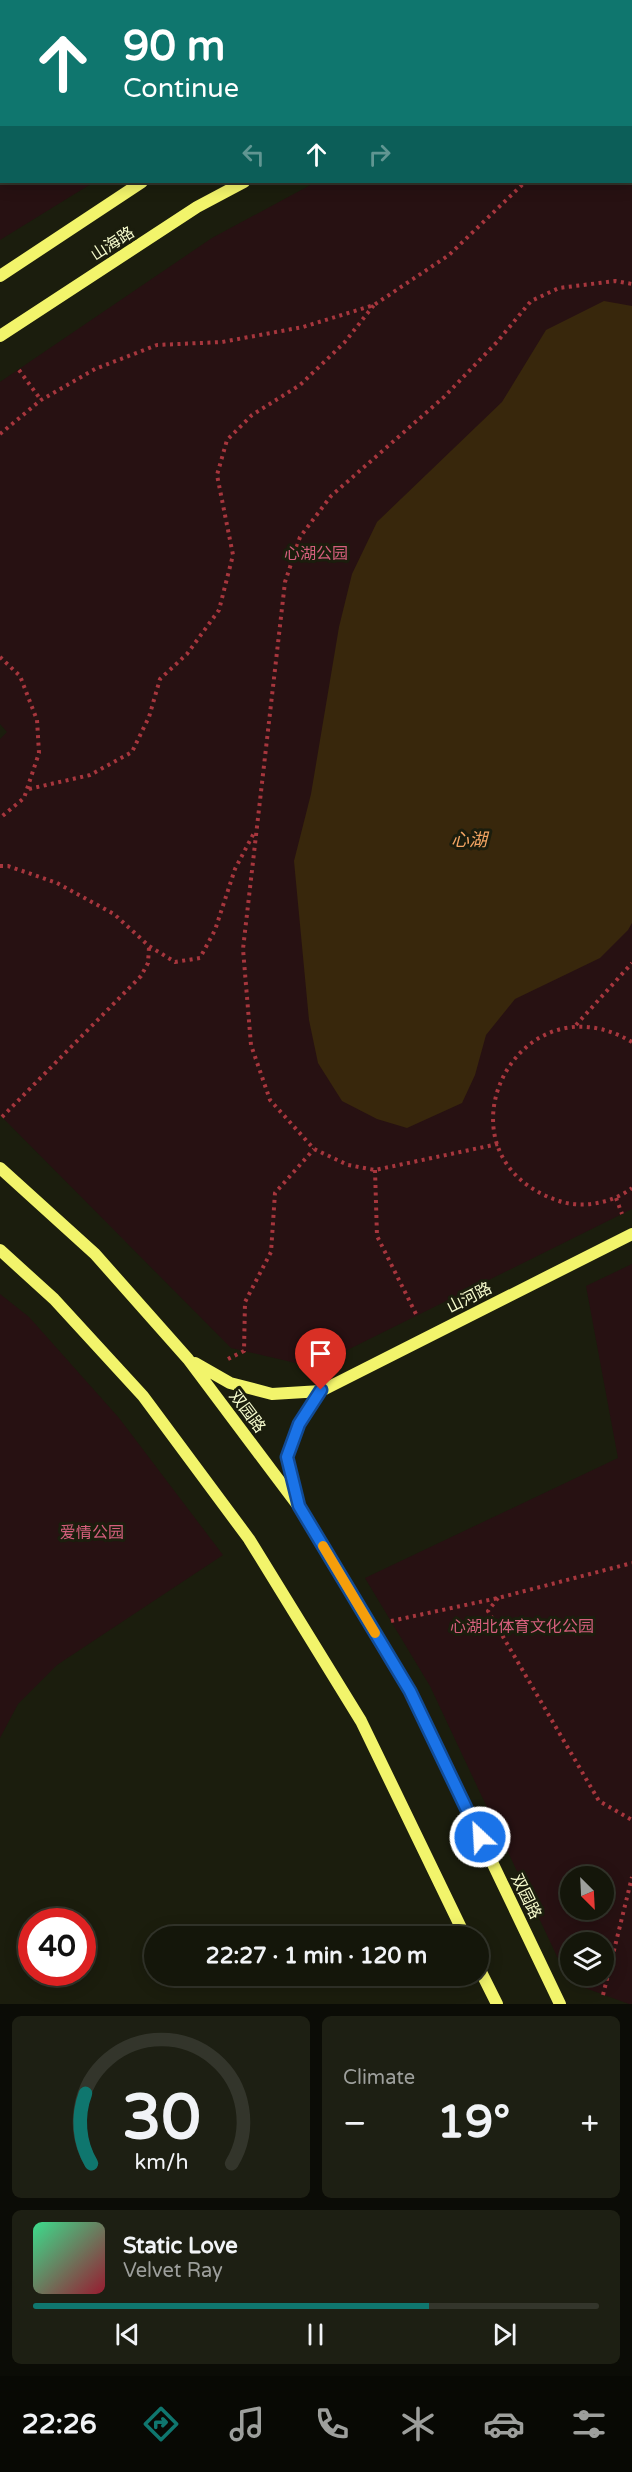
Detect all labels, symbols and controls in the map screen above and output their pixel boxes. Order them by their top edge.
text: 90 m [123,21,225,72]
icon: ahead [24,24,102,102]
text: Continue [123,72,239,105]
icon: left [237,138,270,171]
icon: ahead [300,138,333,171]
icon: right [363,138,396,171]
street label: 山海路 [87,222,138,265]
park label: 心湖公园 [284,544,348,564]
water label: 心湖 [451,829,490,851]
street label: 山河路 [444,1278,495,1318]
pin [295,1328,346,1390]
icon: arrive [304,1337,337,1370]
street label: 双园路 [225,1386,270,1437]
park label: 爱情公园 [60,1523,124,1543]
park label: 心湖北体育文化公园 [450,1617,594,1637]
position arrow [448,1805,512,1869]
north arrow [560,1866,614,1920]
map controls [560,1866,614,1986]
street label: 双园路 [507,1870,546,1922]
speed limit sign: 40 [18,1908,96,1986]
button: layers [560,1932,614,1986]
text: 22:27 · 1 min · 120 m [206,1943,427,1969]
text: Climate [343,2066,415,2090]
text: 30 [122,2081,200,2156]
text: 19° [437,2096,510,2150]
text: − [343,2104,367,2143]
text: + [580,2104,599,2143]
text: km/h [134,2149,188,2175]
text: Static Love [123,2233,238,2259]
text: Velvet Ray [123,2259,223,2283]
icon: previous [111,2318,144,2351]
icon: pause [299,2318,332,2351]
icon: next [488,2318,521,2351]
icon: directions [140,2403,182,2445]
icon: music [226,2403,268,2445]
icon: phone [311,2403,353,2445]
icon: climate [397,2403,439,2445]
icon: car [483,2403,525,2445]
icon: filters [568,2403,610,2445]
text: 22:26 [22,2408,97,2441]

